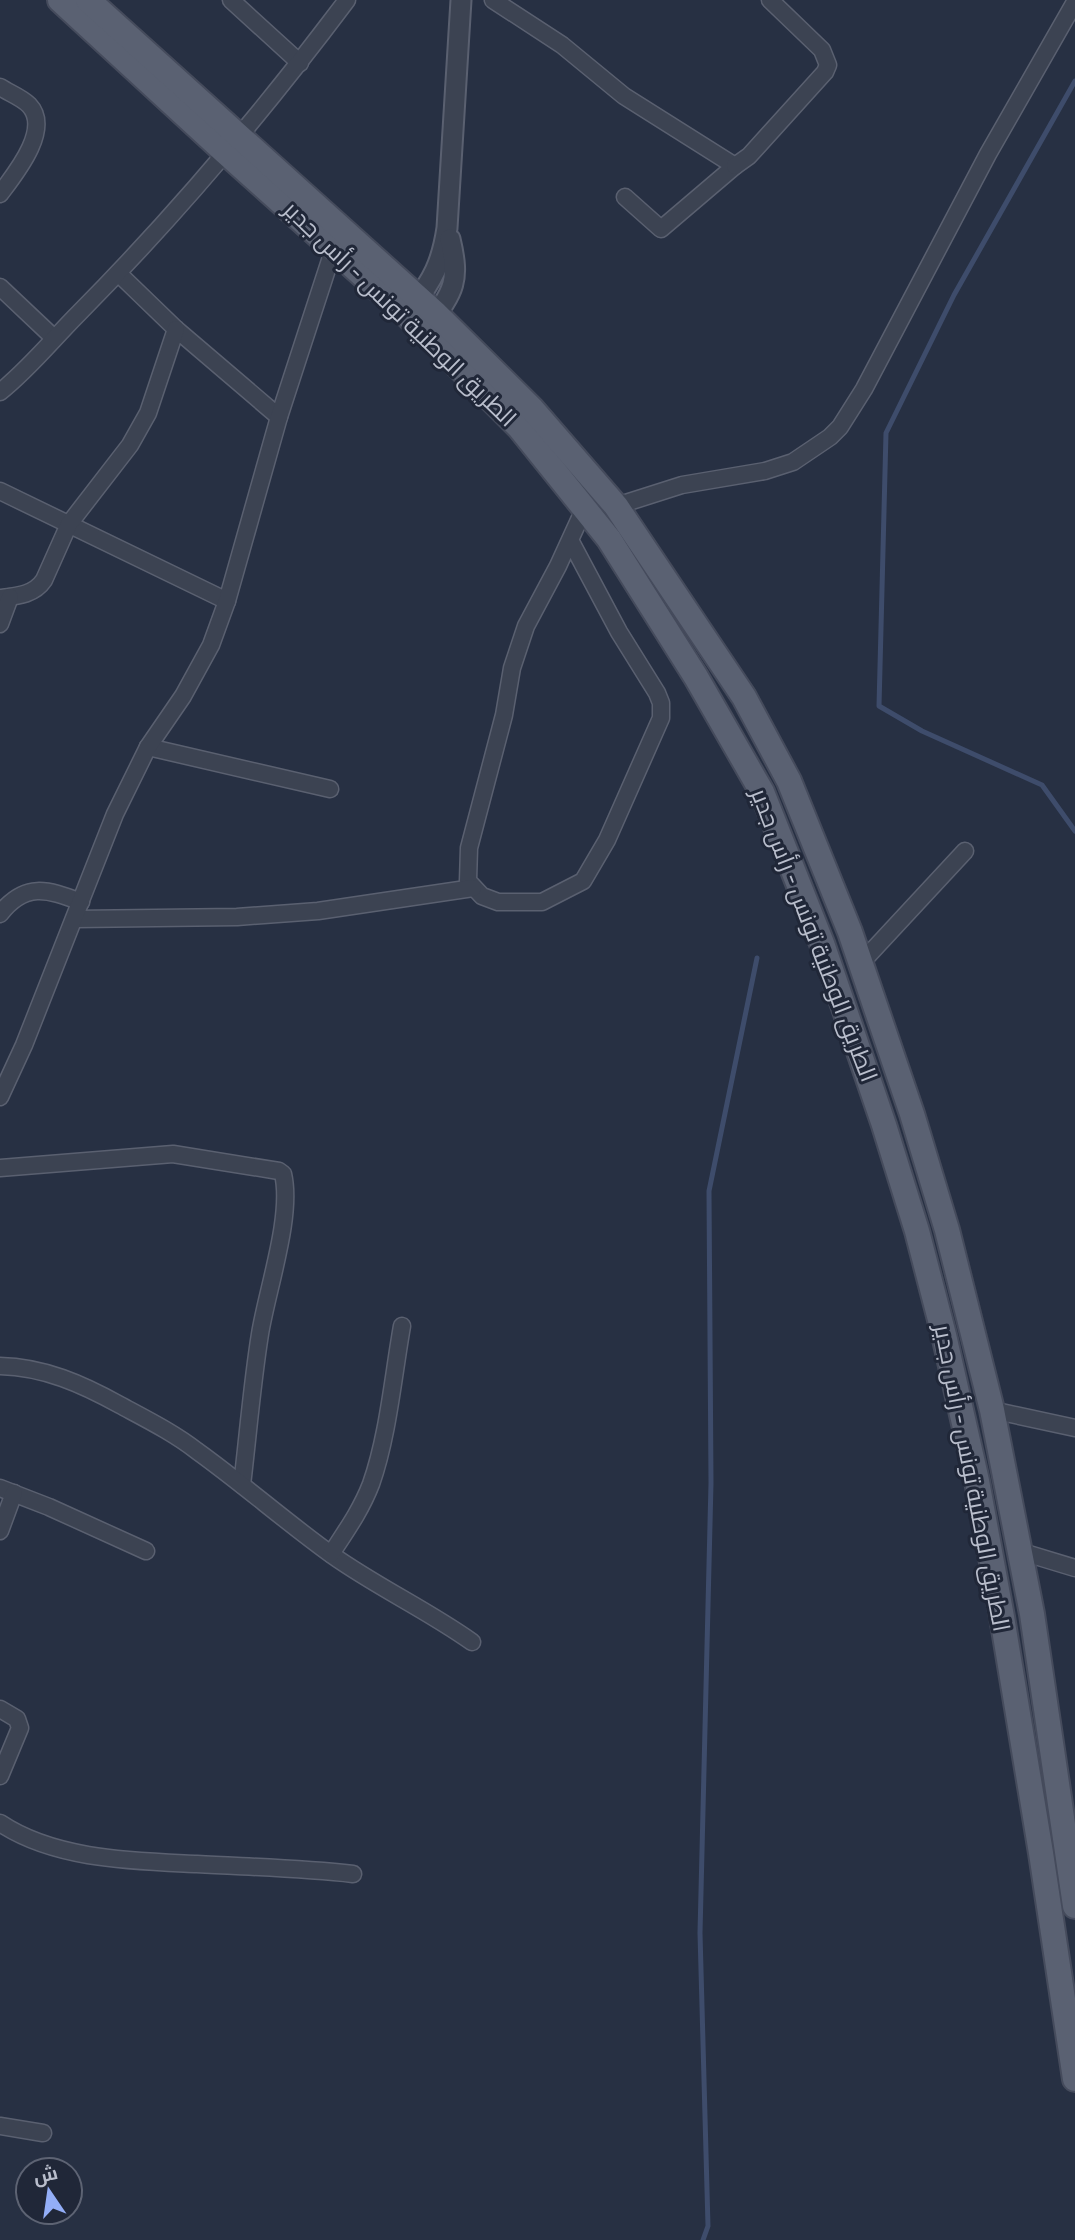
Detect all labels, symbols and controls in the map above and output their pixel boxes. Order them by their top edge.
street label: الطريق الوطنية تونس - رأس جدير [276,193,523,433]
street label: الطريق الوطنية تونس - رأس جدير [743,782,885,1086]
street label: الطريق الوطنية تونس - رأس جدير [927,1320,1017,1634]
north arrow [14,2156,84,2226]
text: ش [31,2160,60,2189]

